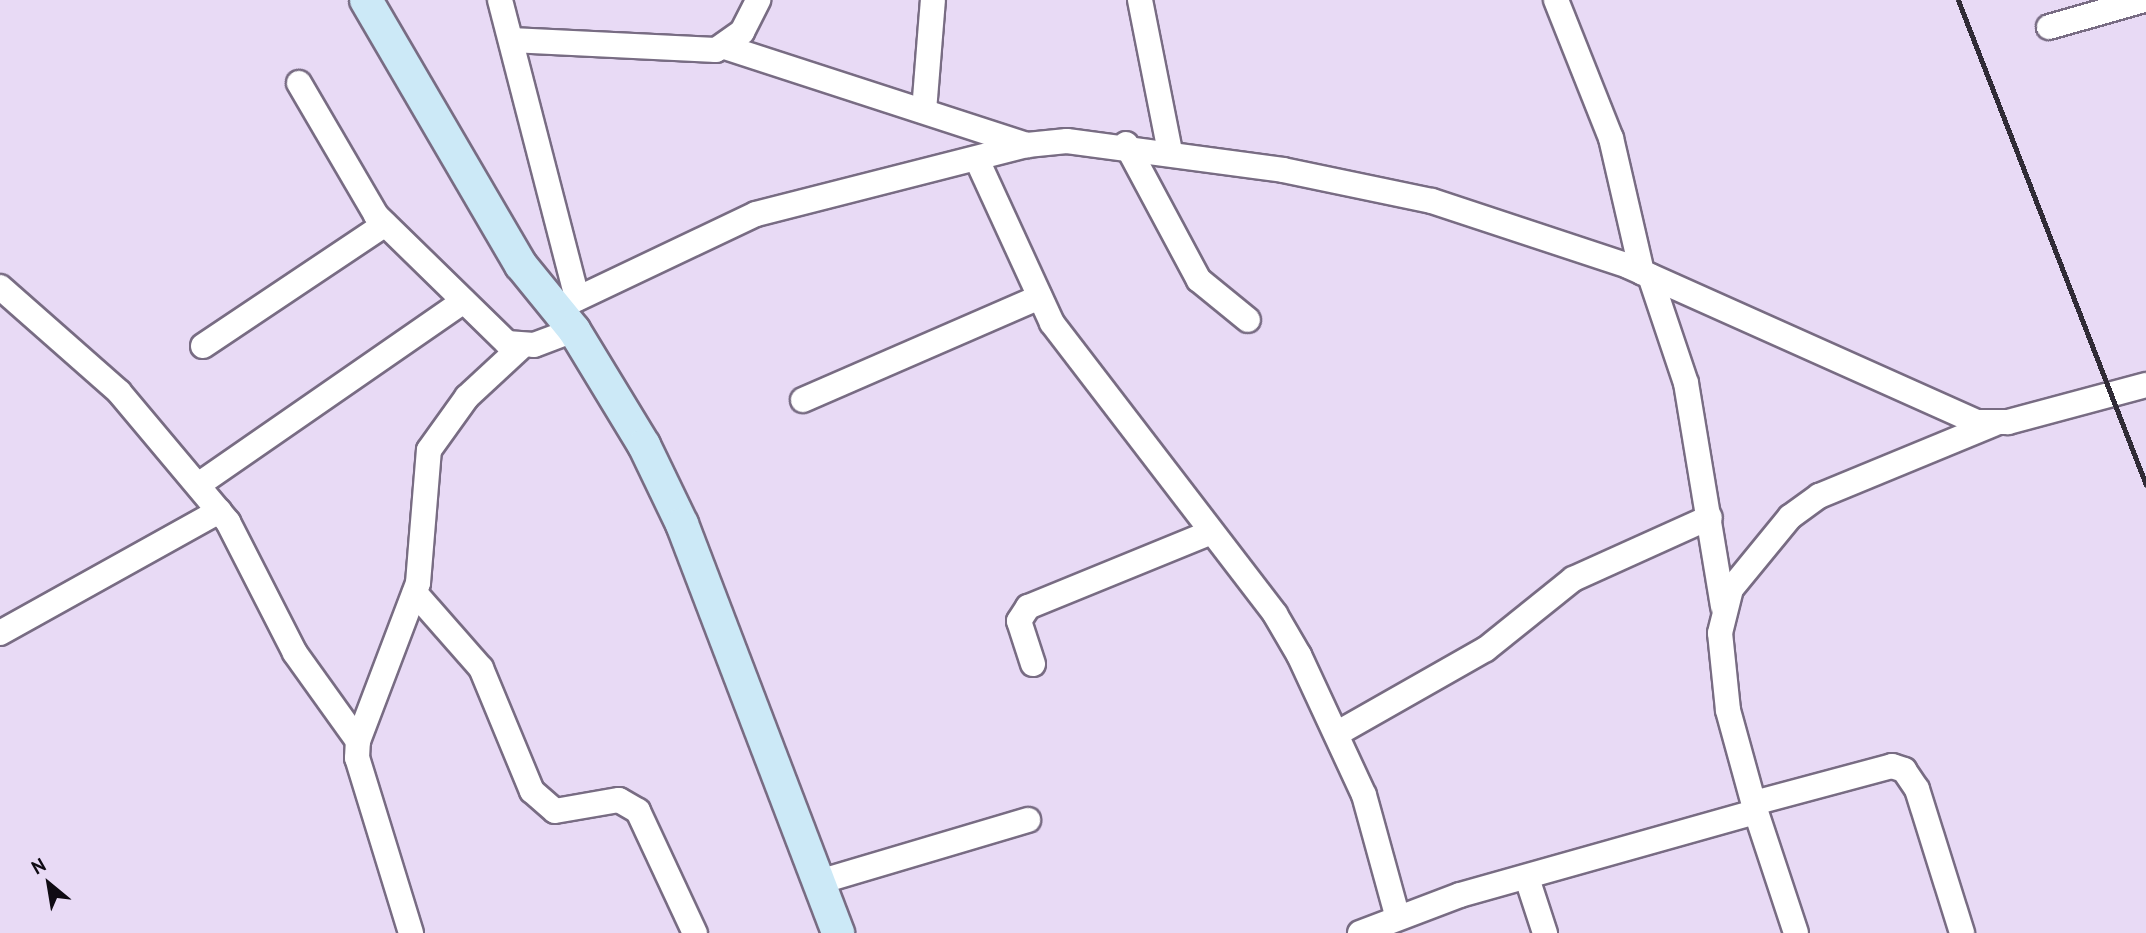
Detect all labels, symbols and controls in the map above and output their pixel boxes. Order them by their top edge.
north arrow [14,849,84,919]
text: N [27,852,50,879]

